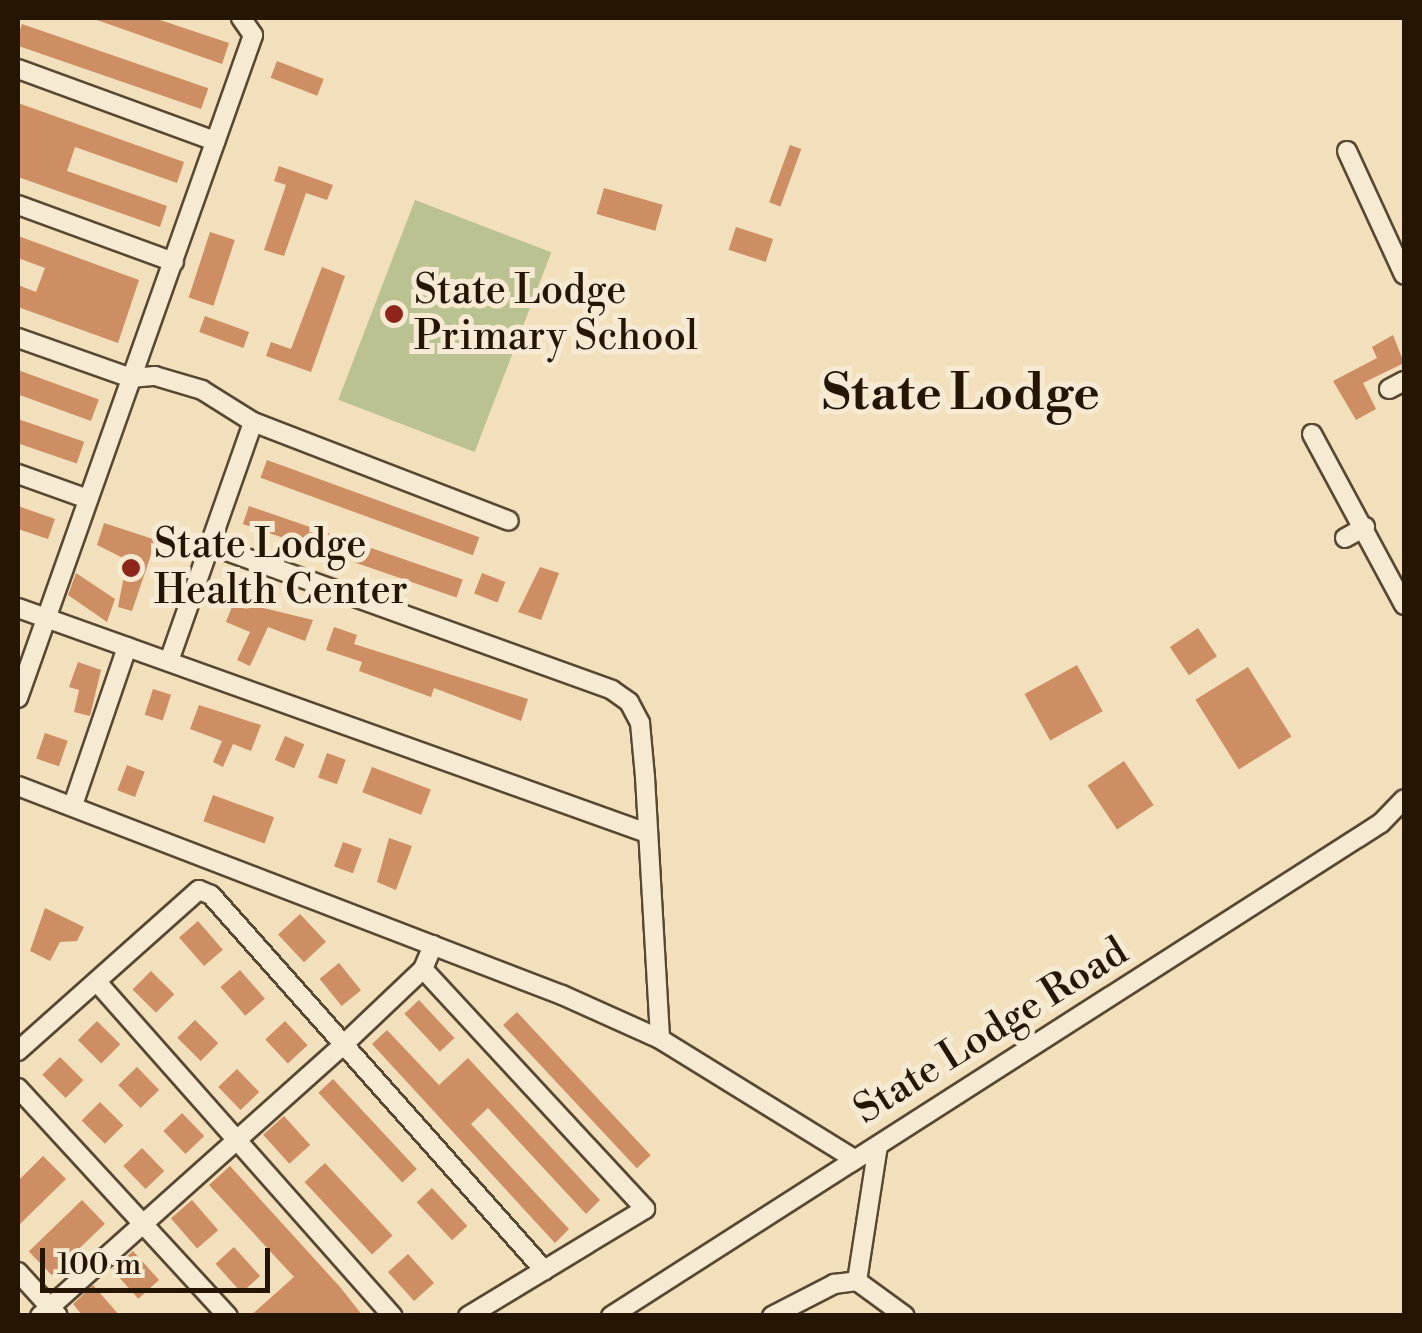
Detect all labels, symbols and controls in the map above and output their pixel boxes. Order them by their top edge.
place label: State Lodge Primary School [414,267,698,361]
marker: State Lodge Primary School [383,303,405,325]
district label: State Lodge [822,365,1100,425]
place label: State Lodge Health Center [154,521,408,615]
marker: State Lodge Health Center [118,555,144,581]
street label: State Lodge Road [845,928,1137,1134]
scale bar [45,1228,275,1290]
text: 100 m [57,1246,141,1284]

